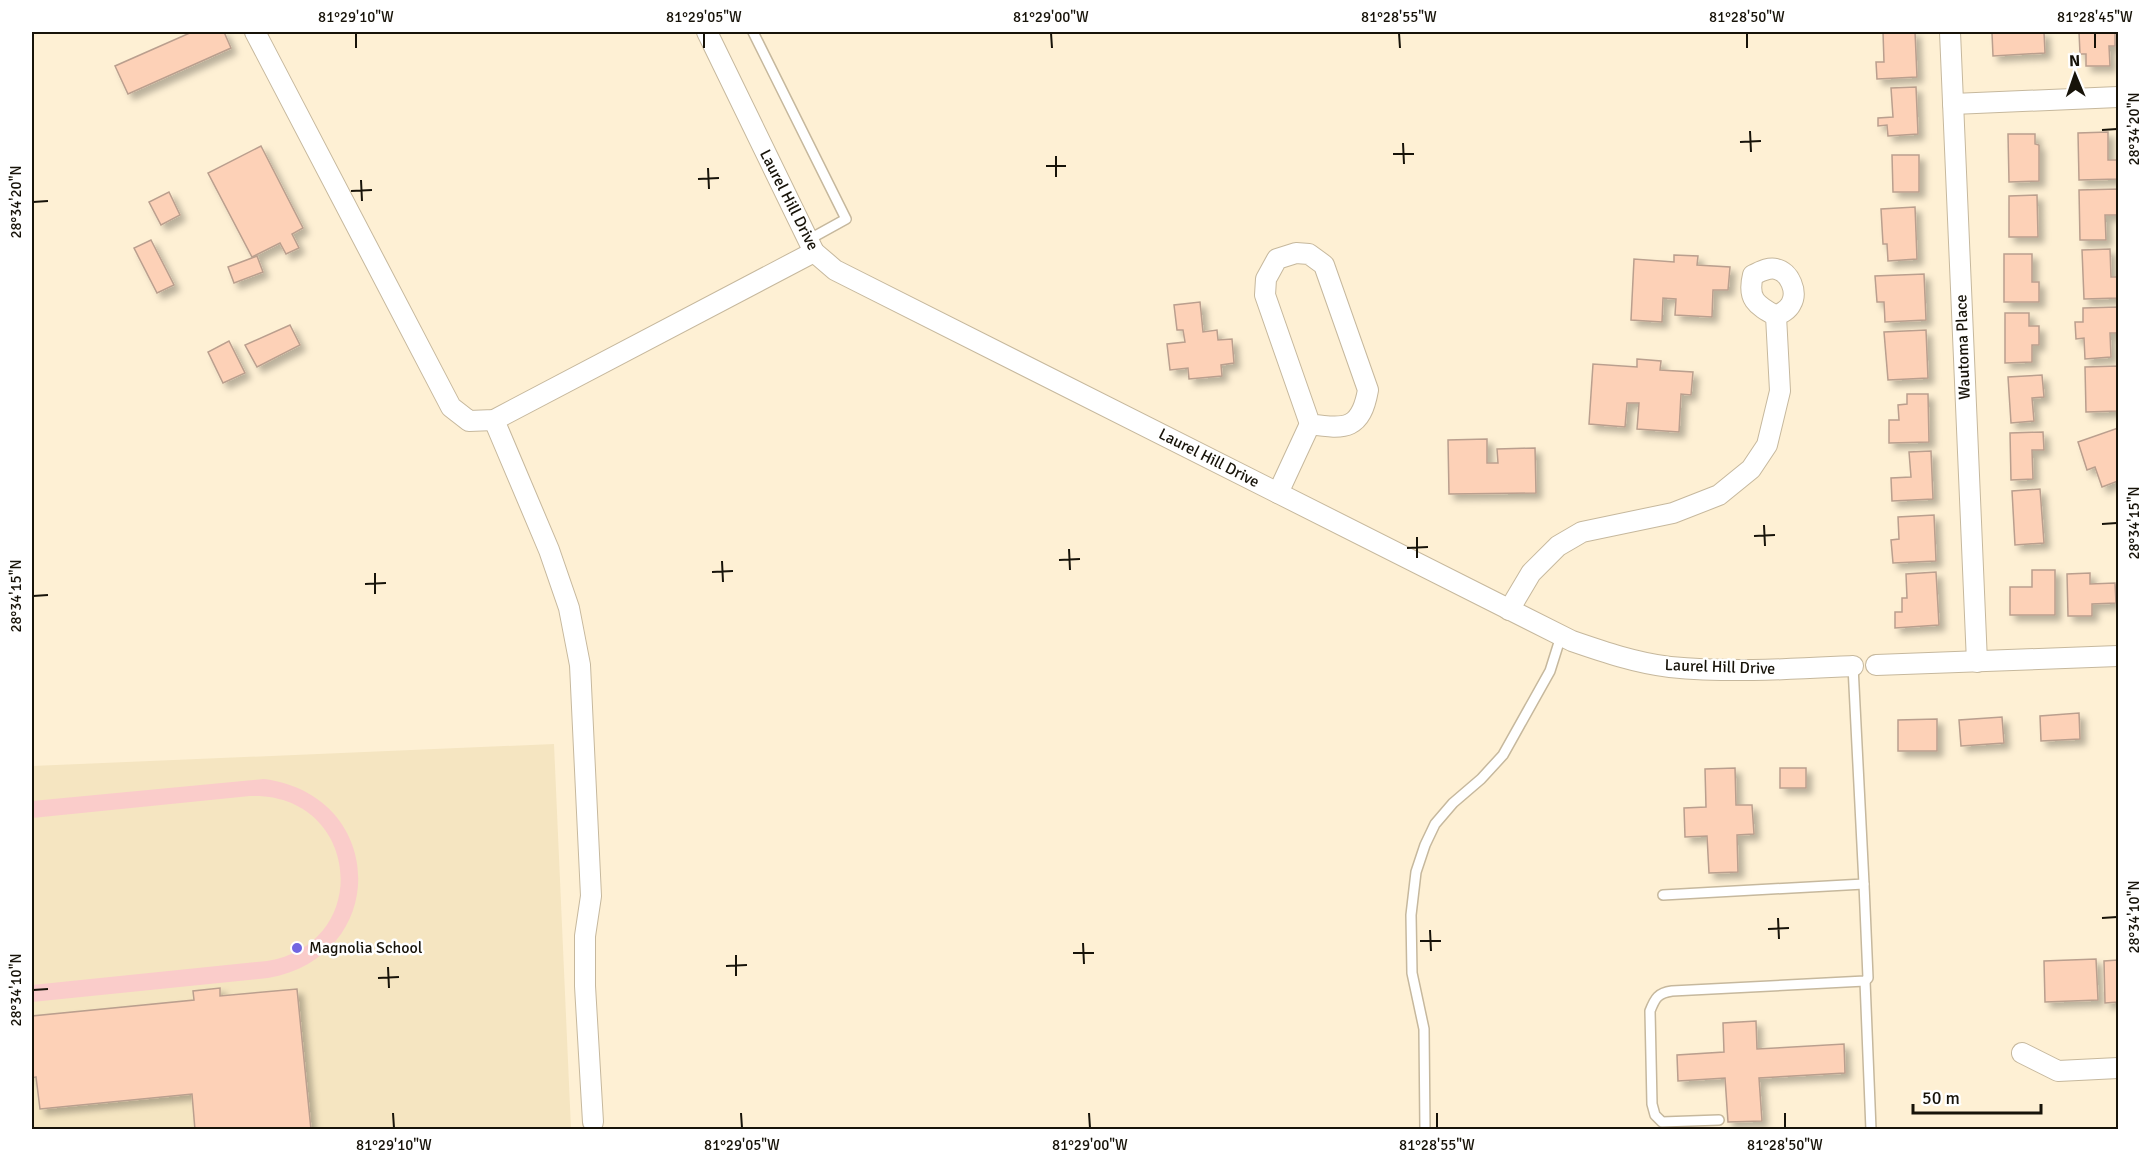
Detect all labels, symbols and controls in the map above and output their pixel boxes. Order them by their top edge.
text: 81°29'10"W [318,8,394,26]
text: 81°29'05"W [666,8,742,26]
text: 81°29'00"W [1013,8,1089,26]
text: 81°28'55"W [1361,8,1437,26]
text: 81°28'50"W [1709,8,1785,26]
text: 81°28'45"W [2057,8,2133,26]
north arrow [2045,45,2105,105]
text: N [2069,51,2080,71]
text: 28°34'20"N [2125,92,2143,166]
street label: Laurel Hill Drive [755,146,823,254]
text: 28°34'20"N [7,165,25,239]
street label: Wautoma Place [1951,294,1975,400]
street label: Laurel Hill Drive [1155,424,1263,492]
text: 28°34'15"N [2125,486,2143,560]
text: 28°34'15"N [7,559,25,633]
street label: Laurel Hill Drive [1664,655,1776,679]
text: 28°34'10"N [2125,880,2143,954]
place label: Magnolia School [309,938,423,958]
marker: Magnolia School [290,941,304,955]
text: 28°34'10"N [7,953,25,1027]
scale bar [1913,1077,2040,1115]
text: 50 m [1922,1087,1960,1109]
text: 81°29'10"W [356,1136,432,1154]
text: 81°29'05"W [704,1136,780,1154]
text: 81°29'00"W [1052,1136,1128,1154]
text: 81°28'55"W [1399,1136,1475,1154]
text: 81°28'50"W [1747,1136,1823,1154]

